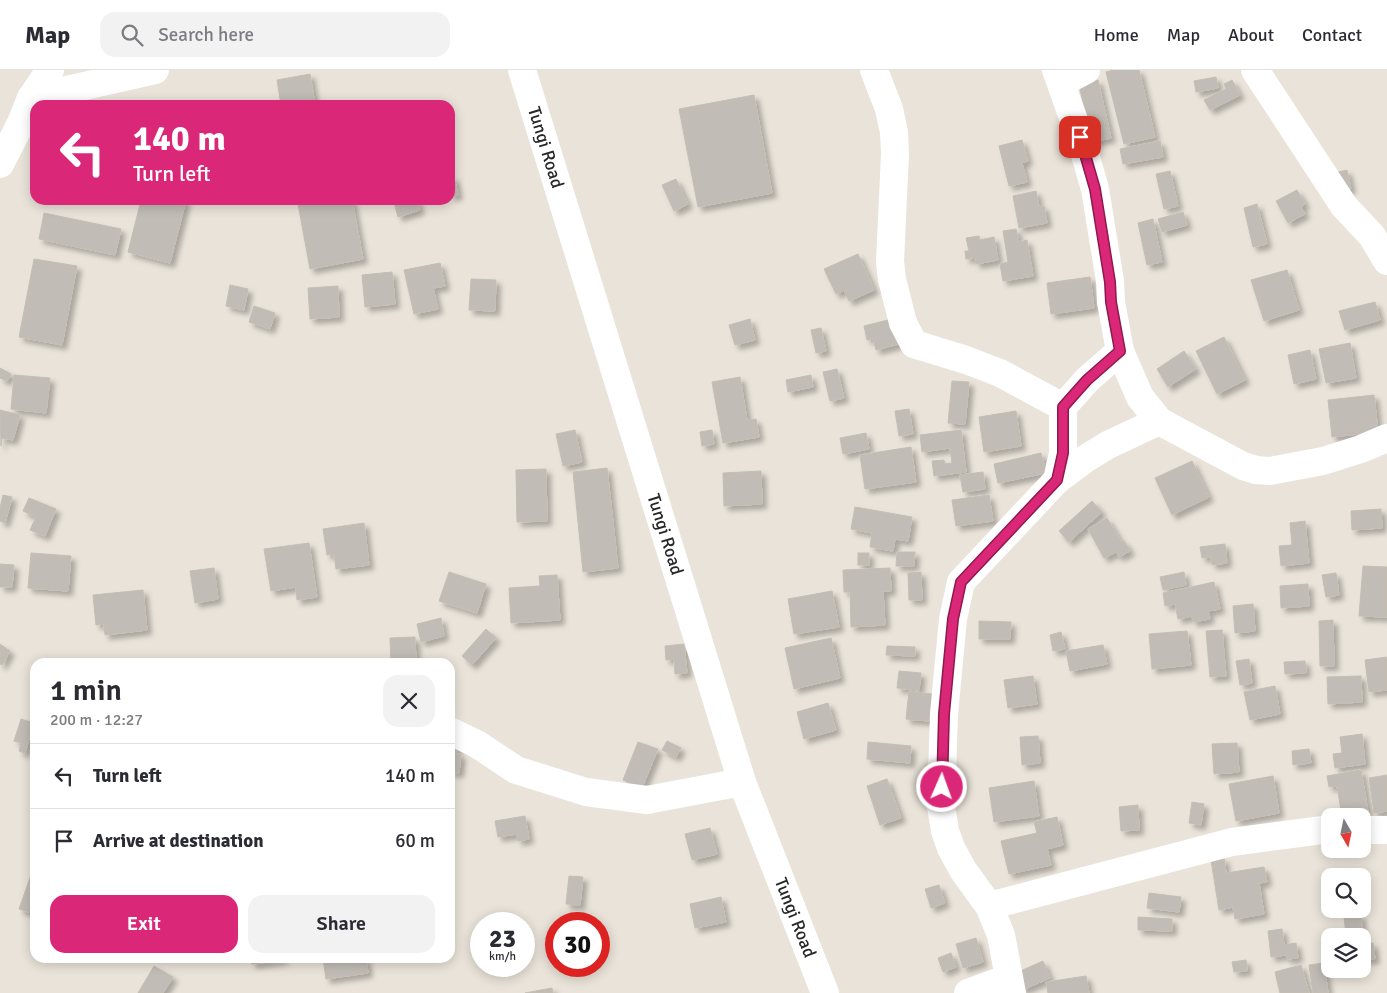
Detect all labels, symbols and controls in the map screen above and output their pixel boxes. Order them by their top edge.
search box [100,12,450,57]
text: Map [25,20,70,50]
icon: search [118,21,146,49]
text: Search here [158,23,254,47]
text: Home [1094,24,1139,46]
text: Map [1167,24,1200,46]
text: About [1228,24,1274,46]
text: Contact [1302,24,1362,46]
street label: Tungi Road [523,104,569,191]
pin [1059,116,1101,158]
text: 140 m [133,117,226,160]
icon: left [50,120,115,185]
icon: arrive [1066,123,1094,151]
text: Turn left [133,160,211,187]
street label: Tungi Road [643,491,688,578]
text: 1 min [50,672,122,709]
button: close [383,675,435,727]
text: 200 m · 12:27 [50,710,143,730]
position arrow [915,760,967,812]
icon: left [50,762,78,790]
text: Turn left [93,764,162,788]
text: 140 m [385,764,435,788]
north arrow [1321,808,1371,858]
map controls [1321,808,1371,978]
icon: arrive [50,827,78,855]
text: Arrive at destination [93,829,264,853]
text: 60 m [395,829,435,853]
button: search [1321,868,1371,918]
street label: Tungi Road [770,875,821,961]
button: Exit [50,895,238,953]
button: Share [248,895,435,953]
speed limit sign: 30 [545,912,610,977]
text: 23 [489,923,516,954]
button: layers [1321,928,1371,978]
text: km/h [489,949,516,964]

